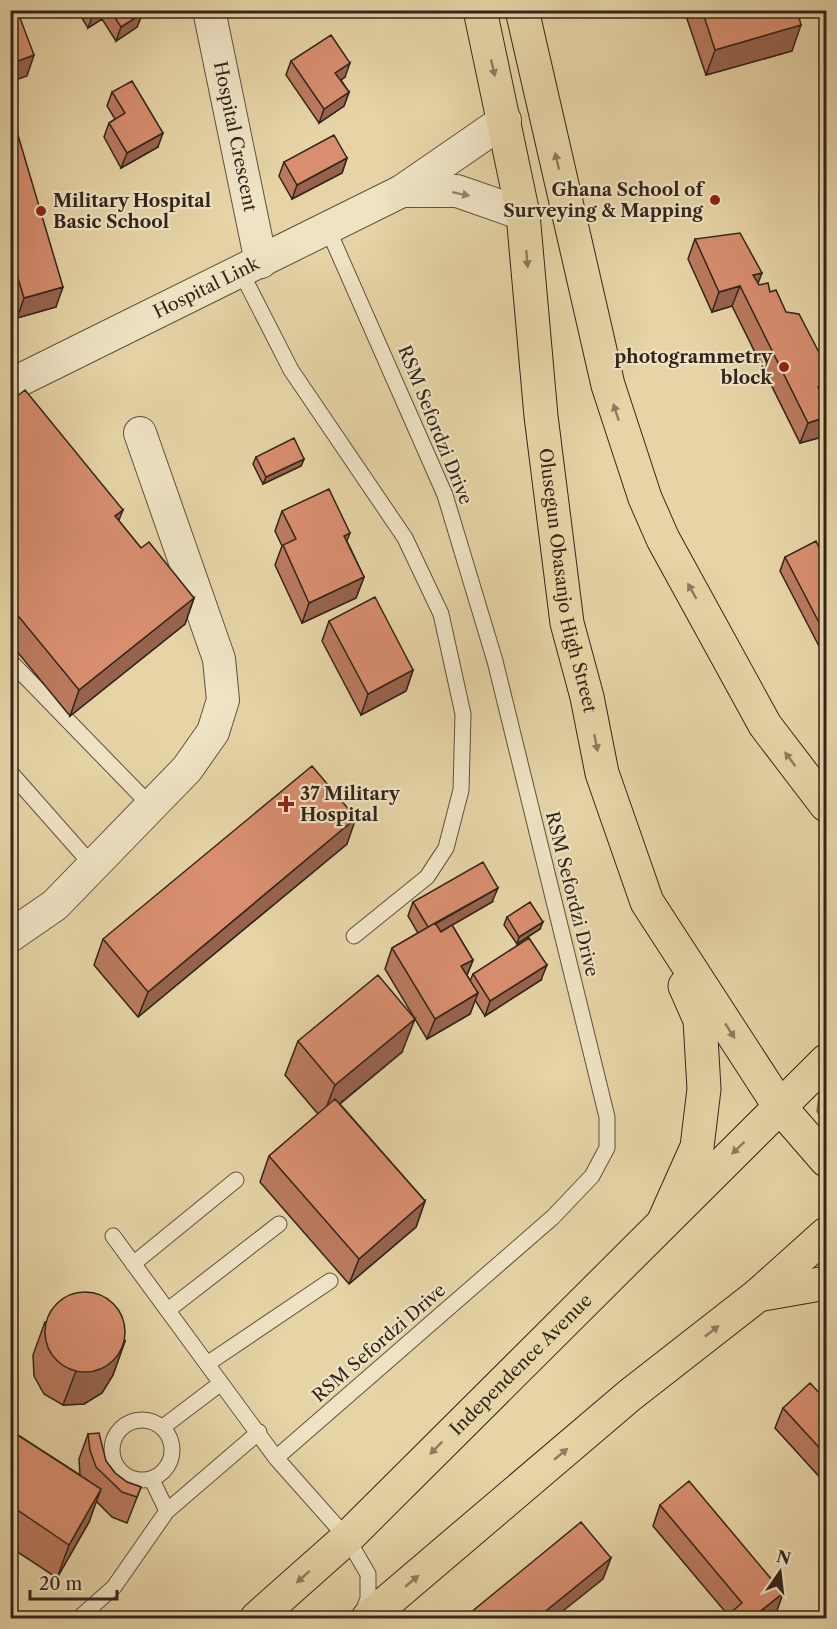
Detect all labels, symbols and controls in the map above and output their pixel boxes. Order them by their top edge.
one-way arrow [489,58,498,77]
street label: Hospital Crescent [209,59,261,214]
one-way arrow [551,152,561,170]
place label: Ghana School of Surveying & Mapping [503,179,705,222]
one-way arrow [451,189,470,199]
place label: Military Hospital Basic School [53,190,211,233]
marker: Ghana School of Surveying & Mapping [708,193,722,207]
marker: Military Hospital Basic School [34,204,48,218]
one-way arrow [522,250,532,269]
street label: Hospital Link [150,252,264,323]
street label: RSM Sefordzi Drive [393,342,477,508]
place label: photogrammetry block [614,346,773,389]
marker: photogrammetry block [777,360,791,374]
one-way arrow [611,403,620,421]
street label: Olusegun Obasanjo High Street [534,447,601,715]
one-way arrow [687,582,697,599]
one-way arrow [592,733,601,752]
one-way arrow [785,751,797,766]
place label: 37 Military Hospital [300,783,401,826]
marker: 37 Military Hospital [277,795,295,813]
street label: RSM Sefordzi Drive [541,809,603,979]
one-way arrow [725,1022,736,1039]
one-way arrow [732,1140,746,1154]
street label: RSM Sefordzi Drive [308,1279,450,1407]
street label: Independence Avenue [445,1289,597,1440]
one-way arrow [704,1324,720,1337]
one-way arrow [430,1440,444,1454]
one-way arrow [553,1448,568,1461]
north arrow [750,1542,810,1602]
text: N [774,1546,793,1569]
scale bar [30,1563,117,1601]
one-way arrow [296,1570,311,1583]
text: 20 m [39,1573,83,1595]
one-way arrow [404,1574,420,1587]

